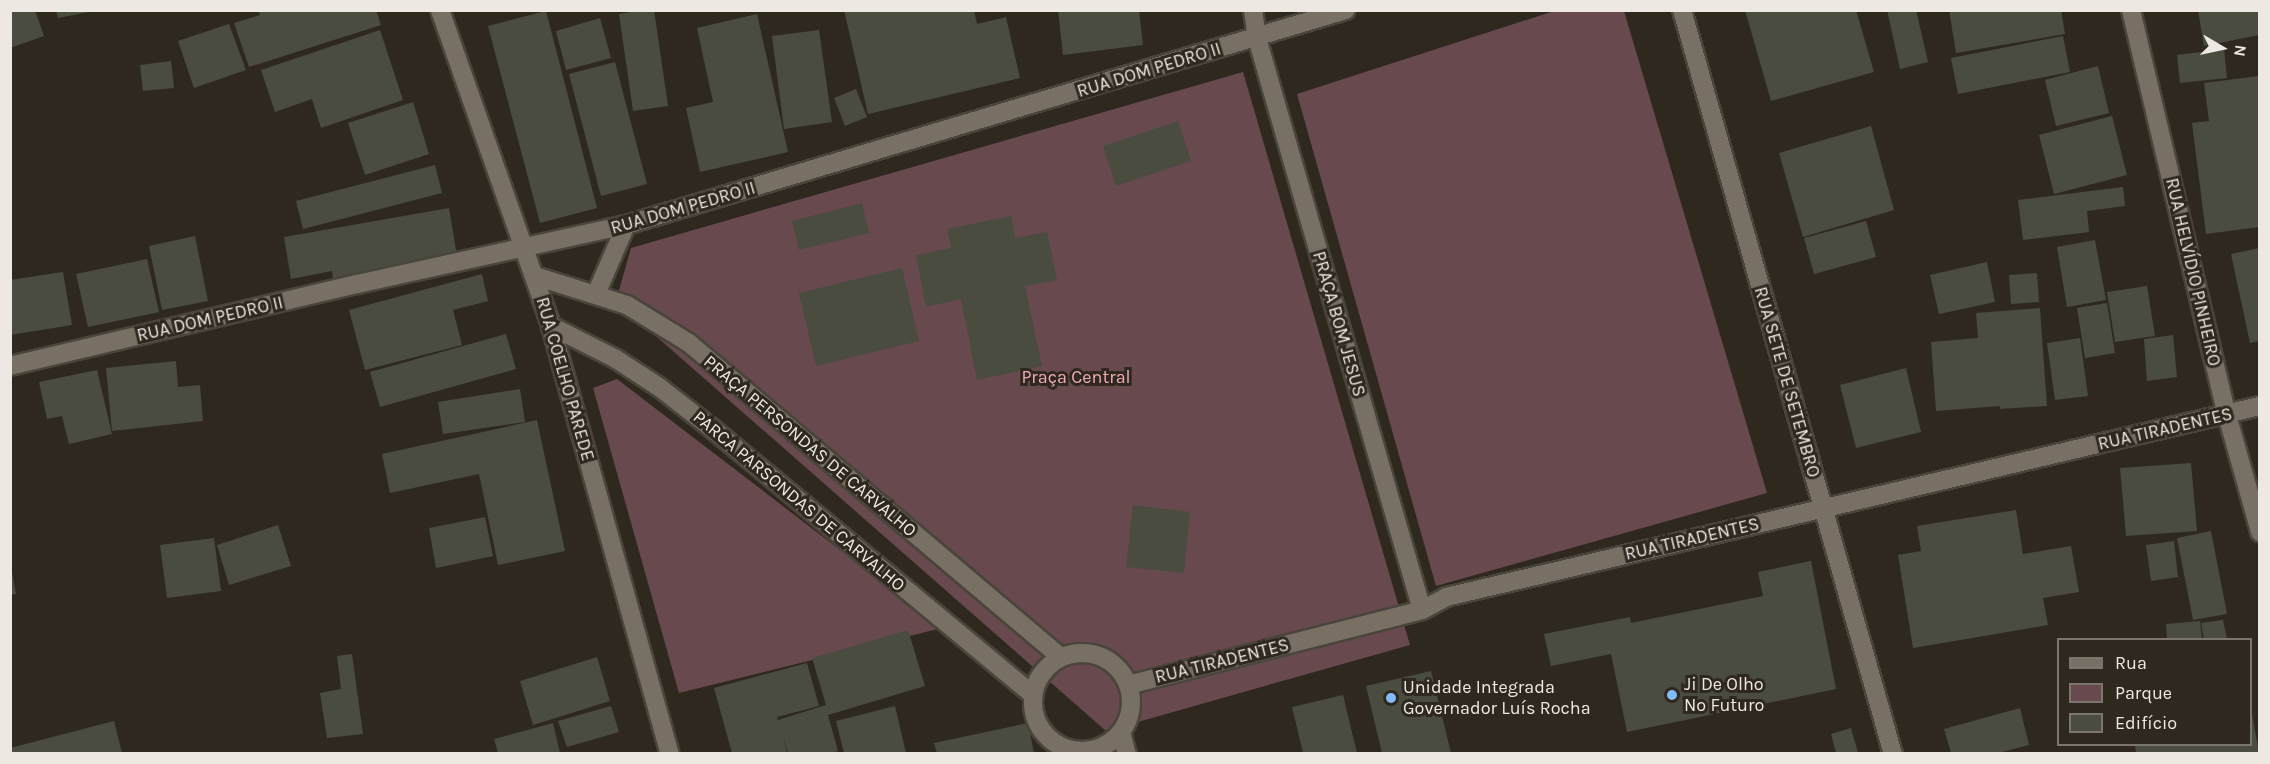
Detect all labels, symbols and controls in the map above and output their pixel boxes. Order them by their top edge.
north arrow [2192,18,2252,78]
street label: RUA DOM PEDRO II [1074,38,1224,102]
text: N [2230,44,2251,58]
street label: RUA HELVÍDIO PINHEIRO [2161,176,2225,368]
street label: RUA DOM PEDRO II [608,177,758,239]
street label: PRAÇA BOM JESUS [1308,249,1370,399]
street label: RUA SETE DE SETEMBRO [1749,284,1825,480]
street label: RUA DOM PEDRO II [135,292,285,346]
street label: RUA COELHO PAREDE [531,295,599,463]
street label: PRAÇA PERSONDAS DE CARVALHO [699,351,921,541]
park label: Praça Central [1021,366,1131,388]
street label: RUA TIRADENTES [2096,403,2234,455]
street label: PARCA PARSONDAS DE CARVALHO [689,406,909,596]
street label: RUA TIRADENTES [1623,513,1761,565]
street label: RUA TIRADENTES [1153,634,1291,688]
legend [2057,638,2252,746]
text: Rua [2115,652,2147,674]
place label: Ji De Olho No Futuro [1684,674,1764,716]
place label: Unidade Integrada Governador Luís Rocha [1403,677,1591,720]
text: Parque [2115,682,2172,704]
marker: Ji De Olho No Futuro [1665,688,1679,702]
marker: Unidade Integrada Governador Luís Rocha [1384,691,1398,705]
text: Edifício [2115,712,2177,734]

